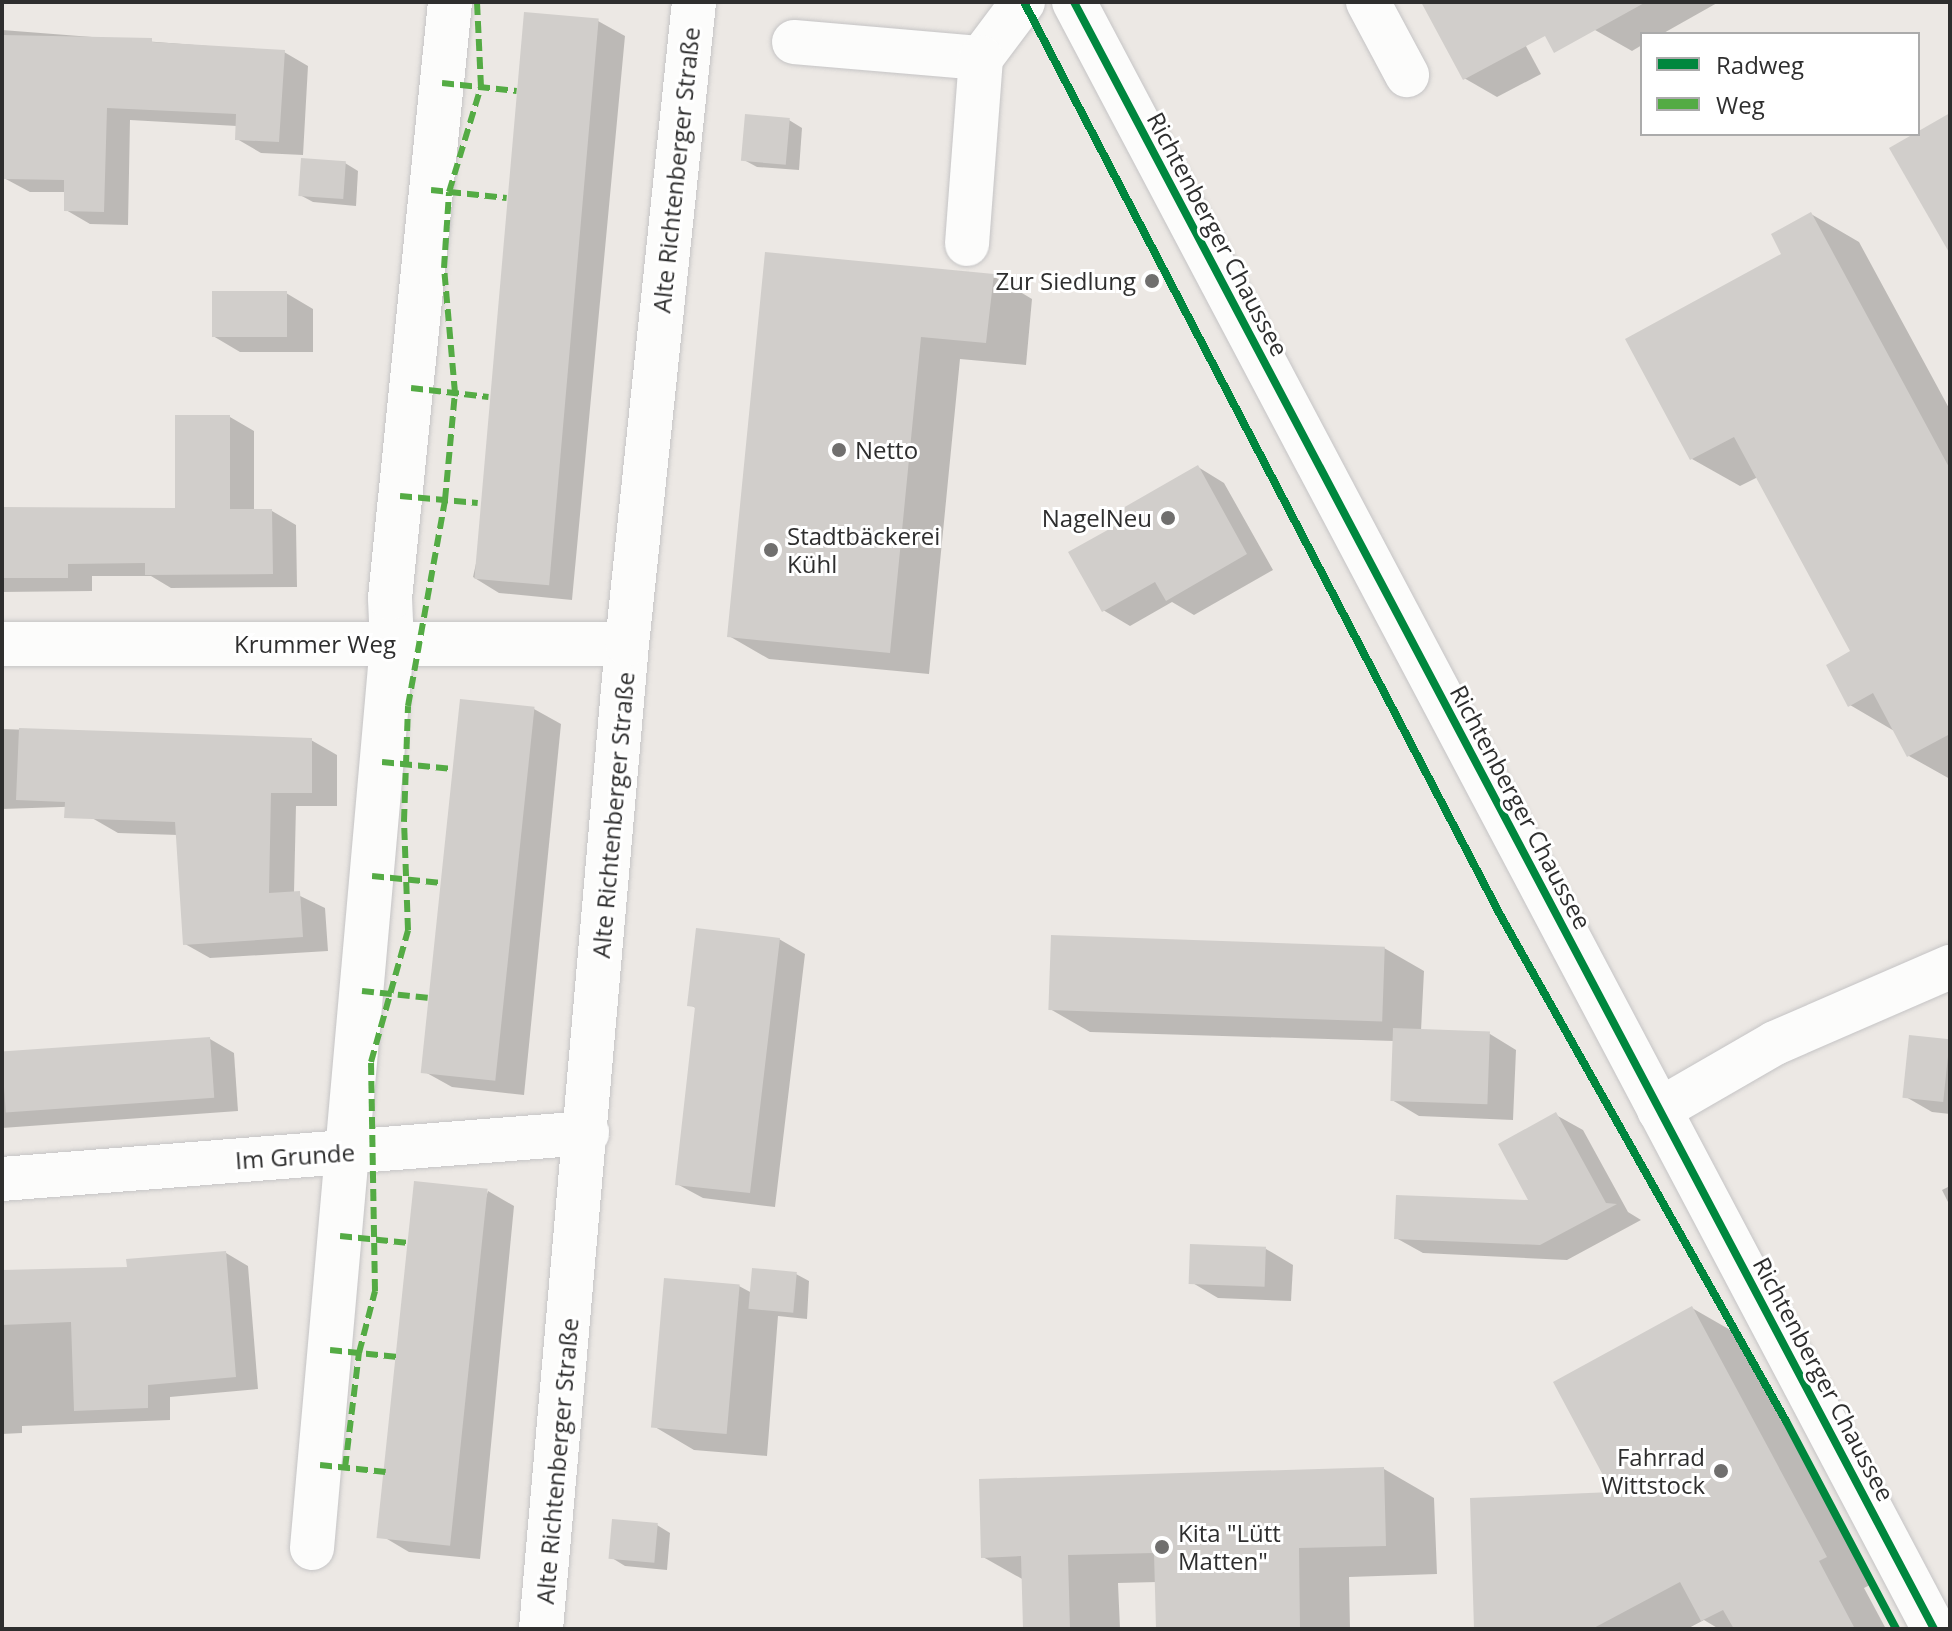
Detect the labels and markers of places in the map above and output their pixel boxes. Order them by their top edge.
place label: Zur Siedlung [996,267,1136,295]
marker: Zur Siedlung [1143,272,1161,290]
place label: Netto [855,436,918,464]
marker: Netto [830,441,848,459]
place label: NagelNeu [1042,504,1152,532]
marker: NagelNeu [1159,509,1177,527]
place label: Stadtbäckerei Kühl [787,522,940,578]
marker: Stadtbäckerei Kühl [762,541,780,559]
place label: Fahrrad Wittstock [1601,1443,1705,1499]
marker: Fahrrad Wittstock [1712,1462,1730,1480]
place label: Kita "Lütt Matten" [1178,1519,1281,1575]
marker: Kita "Lütt Matten" [1153,1538,1171,1556]

